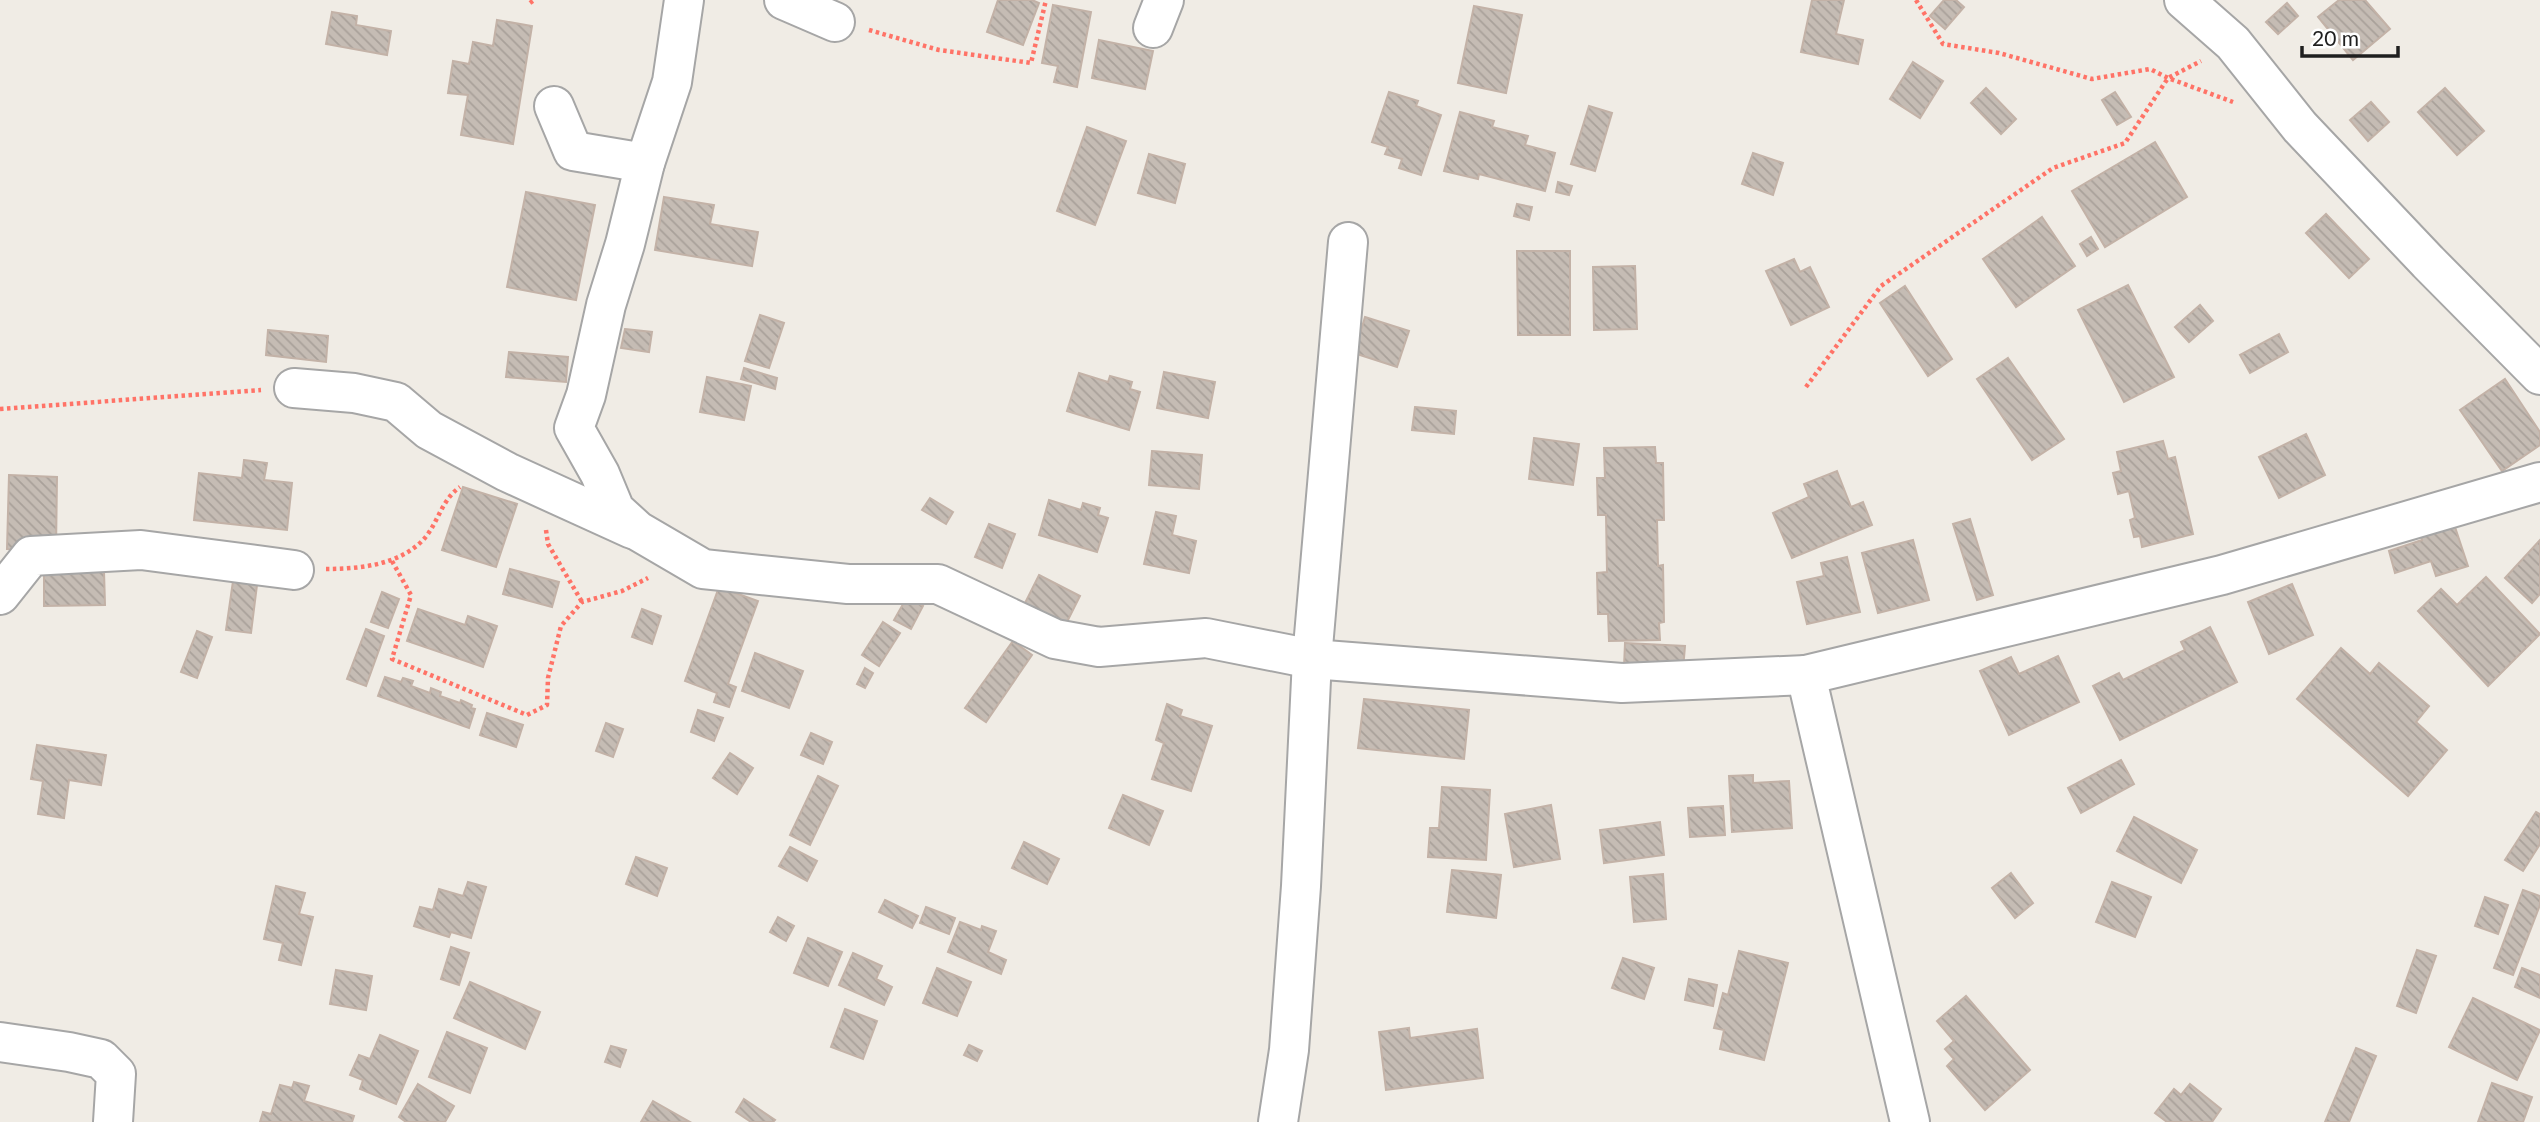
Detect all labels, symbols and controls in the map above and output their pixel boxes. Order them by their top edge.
scale bar [2302,14,2398,58]
text: 20 m [2312,25,2359,50]

